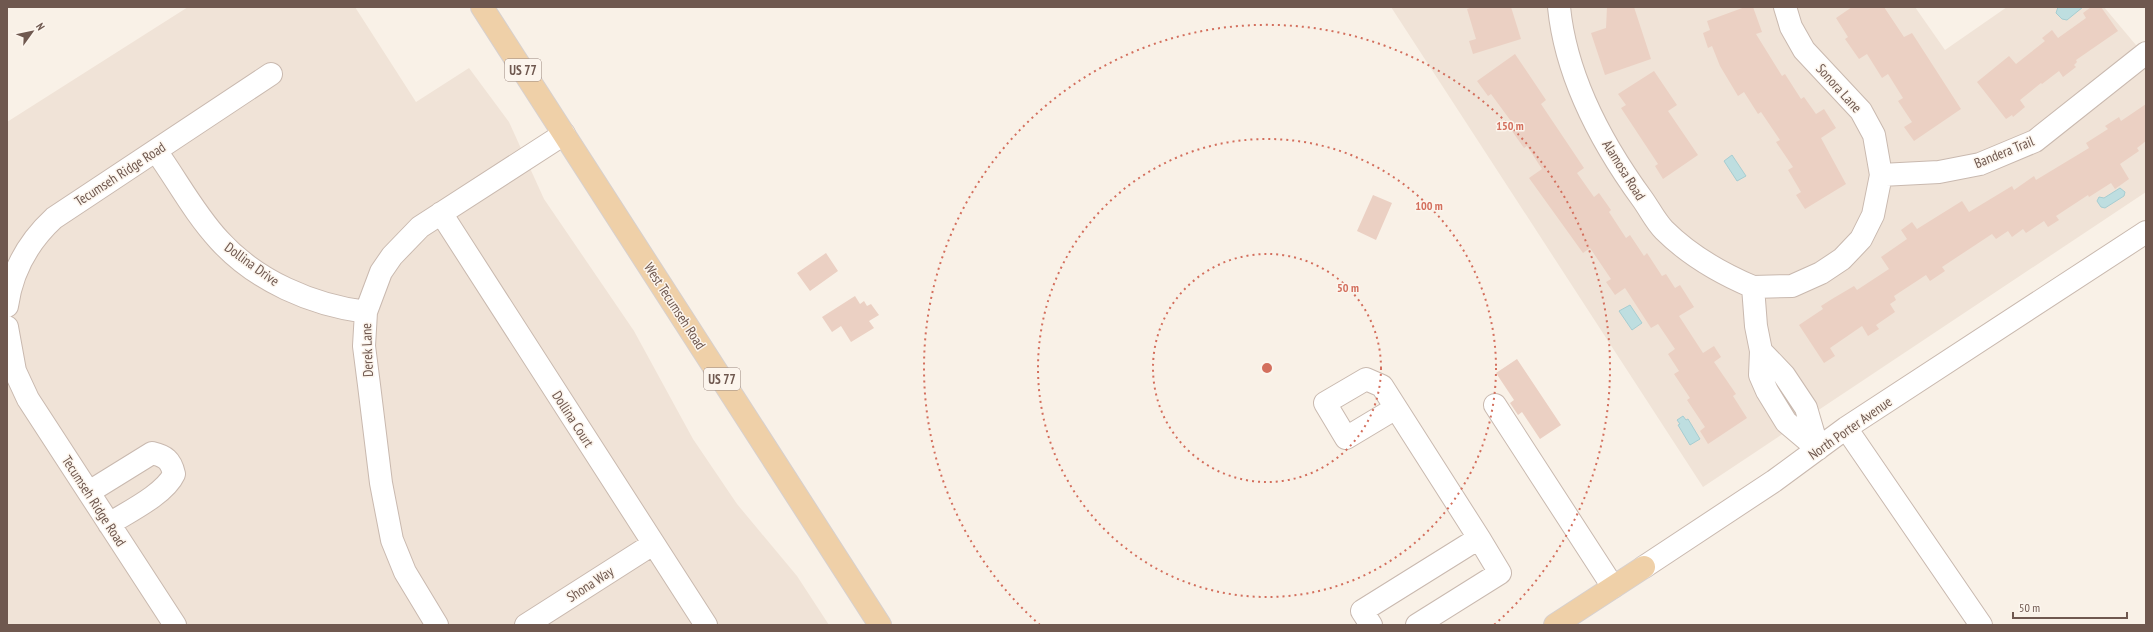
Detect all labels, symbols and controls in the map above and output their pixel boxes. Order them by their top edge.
north arrow [12,12,52,52]
text: N [33,20,48,33]
road number: US 77 [505,59,541,81]
street label: Sonora Lane [1812,60,1866,116]
text: 150 m [1496,118,1524,133]
street label: Bandera Trail [1971,132,2037,172]
street label: Alamosa Road [1598,136,1650,204]
street label: Tecumseh Ridge Road [71,138,169,210]
text: 100 m [1415,198,1443,213]
street label: Dollina Drive [221,238,283,290]
street label: West Tecumseh Road [640,259,710,353]
text: 50 m [1337,280,1359,295]
street label: Derek Lane [357,323,377,377]
centre of rings [1260,361,1274,375]
road number: US 77 [704,368,740,390]
street label: Dollina Court [548,387,598,451]
street label: North Porter Avenue [1805,392,1896,464]
street label: Tecumseh Ridge Road [58,452,130,550]
street label: Shona Way [563,562,618,606]
scale bar [2013,594,2127,620]
text: 50 m [2019,600,2040,615]

